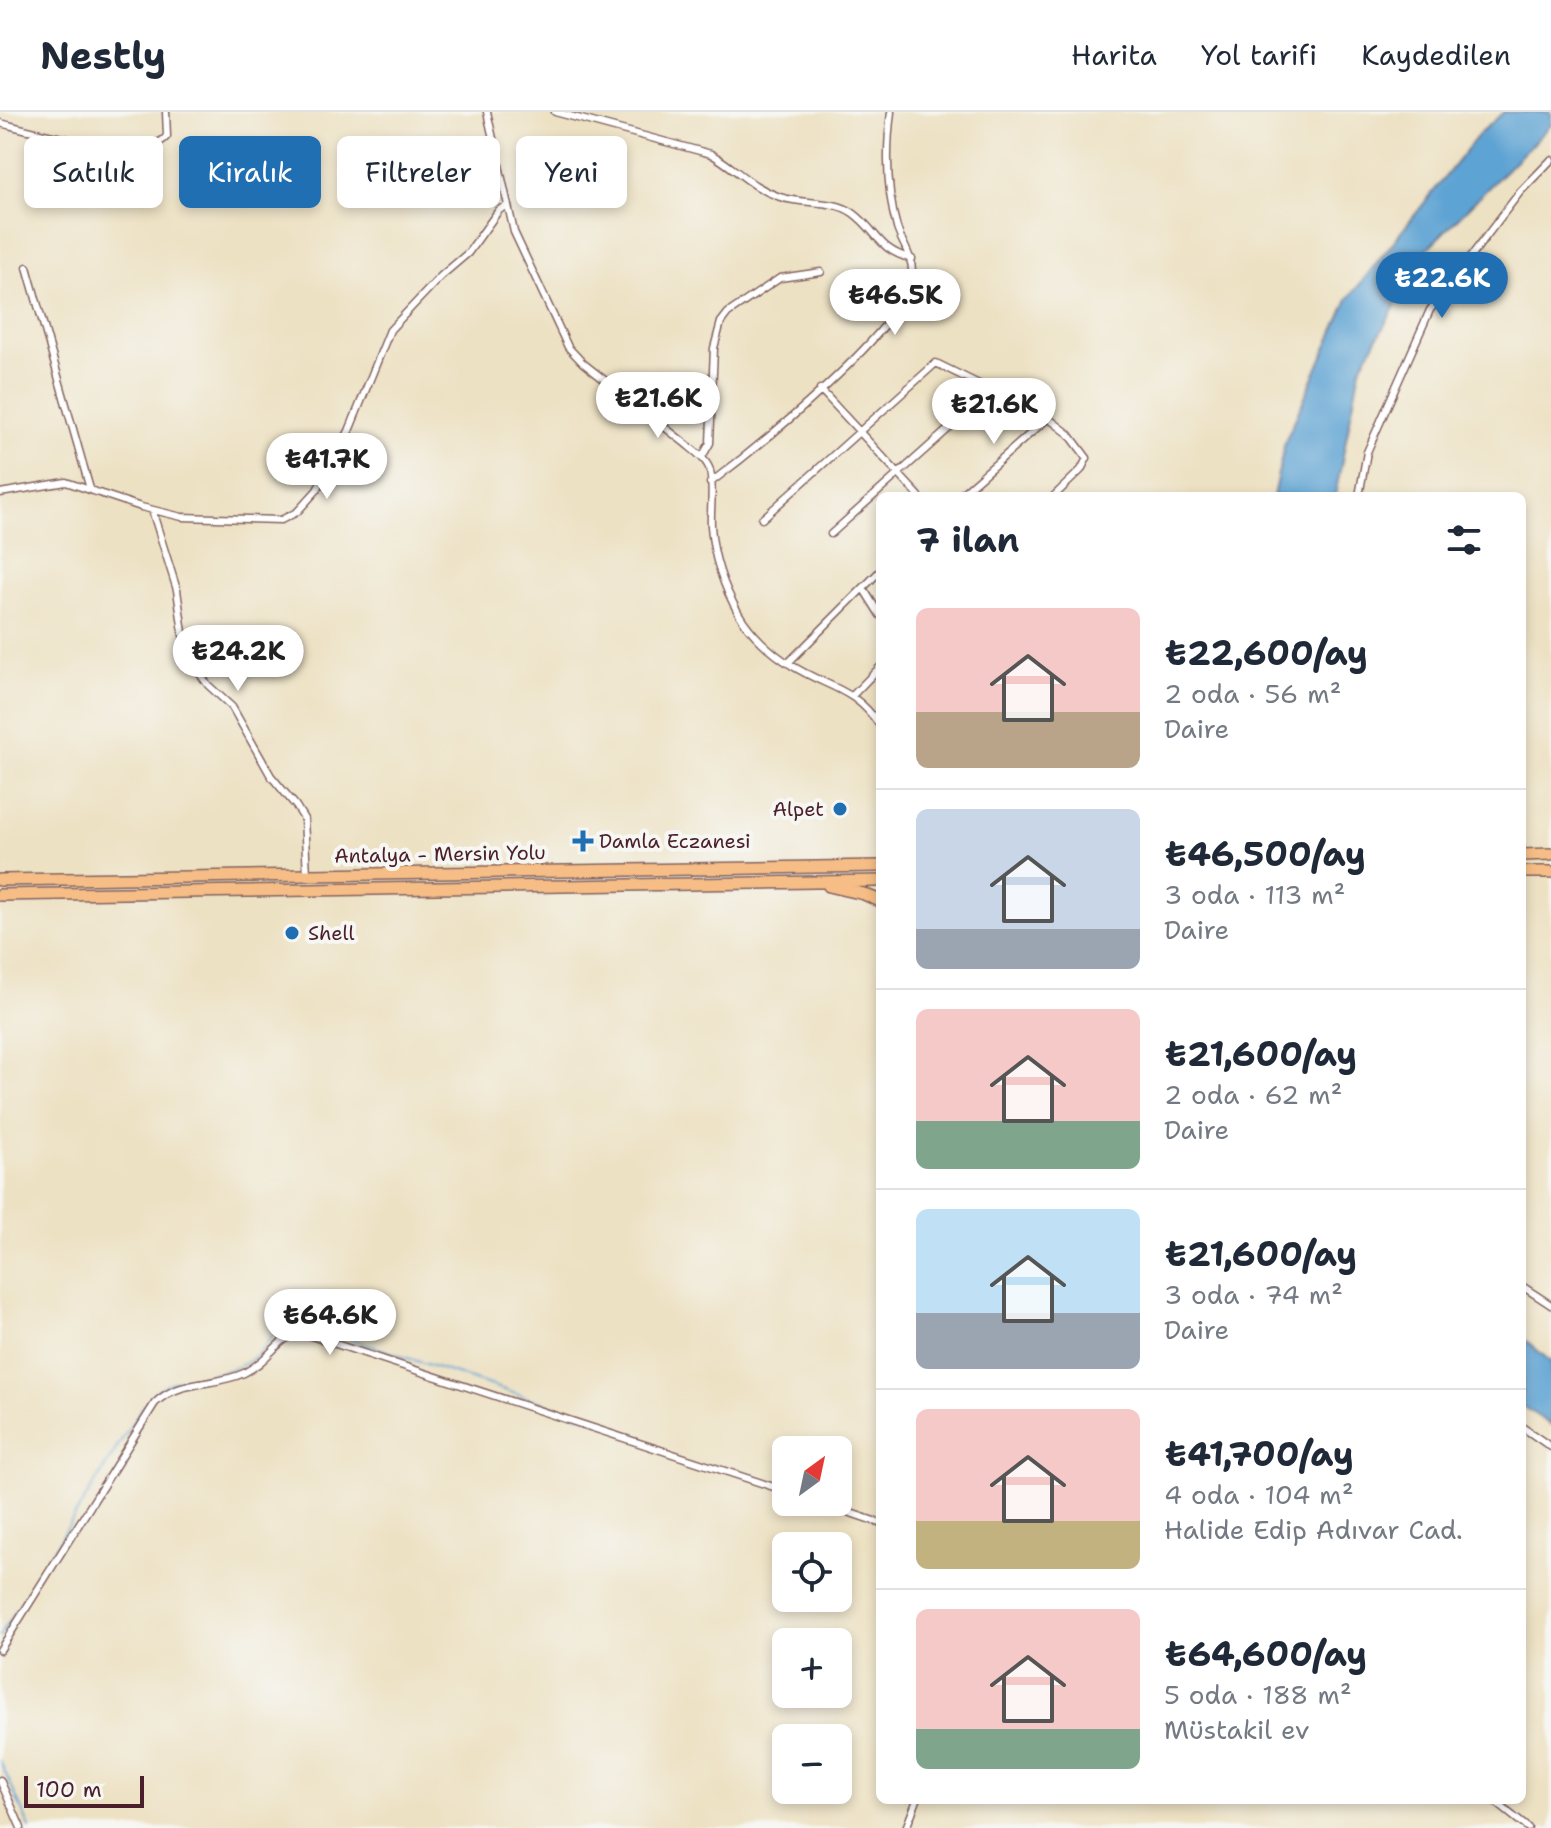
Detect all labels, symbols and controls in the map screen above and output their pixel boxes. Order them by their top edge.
text: Nestly [40,30,166,81]
text: Harita [1071,36,1157,74]
text: Yol tarifi [1201,36,1317,74]
text: Kaydedilen [1361,36,1511,74]
chip: Satılık [24,136,163,208]
chip: Kiralık [179,136,321,208]
chip: Filtreler [337,136,500,208]
chip: Yeni [516,136,627,208]
pin: ₺22.6K [1377,252,1507,320]
text: ₺22.6K [1394,260,1490,295]
pin: ₺46.5K [830,269,960,337]
text: ₺46.5K [848,277,942,312]
pin: ₺21.6K [593,372,723,440]
pin: ₺21.6K [929,378,1059,446]
text: ₺21.6K [614,380,702,415]
text: ₺21.6K [950,386,1038,421]
pin: ₺41.7K [262,433,392,501]
text: ₺41.7K [284,441,370,476]
text: 7 ilan [916,517,1019,563]
icon: filters [1442,518,1486,562]
pin: ₺24.2K [173,625,303,693]
text: ₺22,600/ay [1164,630,1368,676]
text: ₺24.2K [191,633,285,668]
icon: home [980,640,1076,736]
text: 2 oda · 56 m² [1164,676,1342,711]
text: Daire [1164,711,1229,746]
place label: Alpet [772,796,824,822]
marker: Alpet [831,800,849,818]
place label: Damla Eczanesi [599,828,751,854]
text: ₺46,500/ay [1164,831,1366,877]
marker: Damla Eczanesi [574,832,592,850]
street label: Antalya - Mersin Yolu [334,839,546,869]
icon: home [980,841,1076,937]
text: 3 oda · 113 m² [1164,877,1346,912]
text: Daire [1164,912,1229,947]
place label: Shell [308,920,354,946]
marker: Shell [283,924,301,942]
text: ₺21,600/ay [1164,1031,1357,1077]
icon: home [980,1041,1076,1137]
text: 2 oda · 62 m² [1164,1077,1343,1112]
text: Daire [1164,1112,1229,1147]
text: ₺21,600/ay [1164,1231,1357,1277]
icon: home [980,1241,1076,1337]
text: 3 oda · 74 m² [1164,1277,1343,1312]
pin: ₺64.6K [265,1289,395,1357]
text: ₺64.6K [282,1297,378,1332]
text: Daire [1164,1312,1229,1347]
text: ₺41,700/ay [1164,1431,1354,1477]
north arrow [772,1436,852,1516]
map controls [772,1436,852,1804]
icon: home [980,1441,1076,1537]
text: 4 oda · 104 m² [1164,1477,1354,1512]
text: Halide Edip Adıvar Cad. [1164,1512,1463,1547]
button: locate [772,1532,852,1612]
button: + [772,1628,852,1708]
text: ₺64,600/ay [1164,1631,1367,1677]
icon: home [980,1641,1076,1737]
text: 5 oda · 188 m² [1164,1677,1352,1712]
text: Müstakil ev [1164,1712,1309,1747]
button: − [772,1724,852,1804]
scale bar [24,1772,144,1808]
text: 100 m [36,1775,102,1804]

